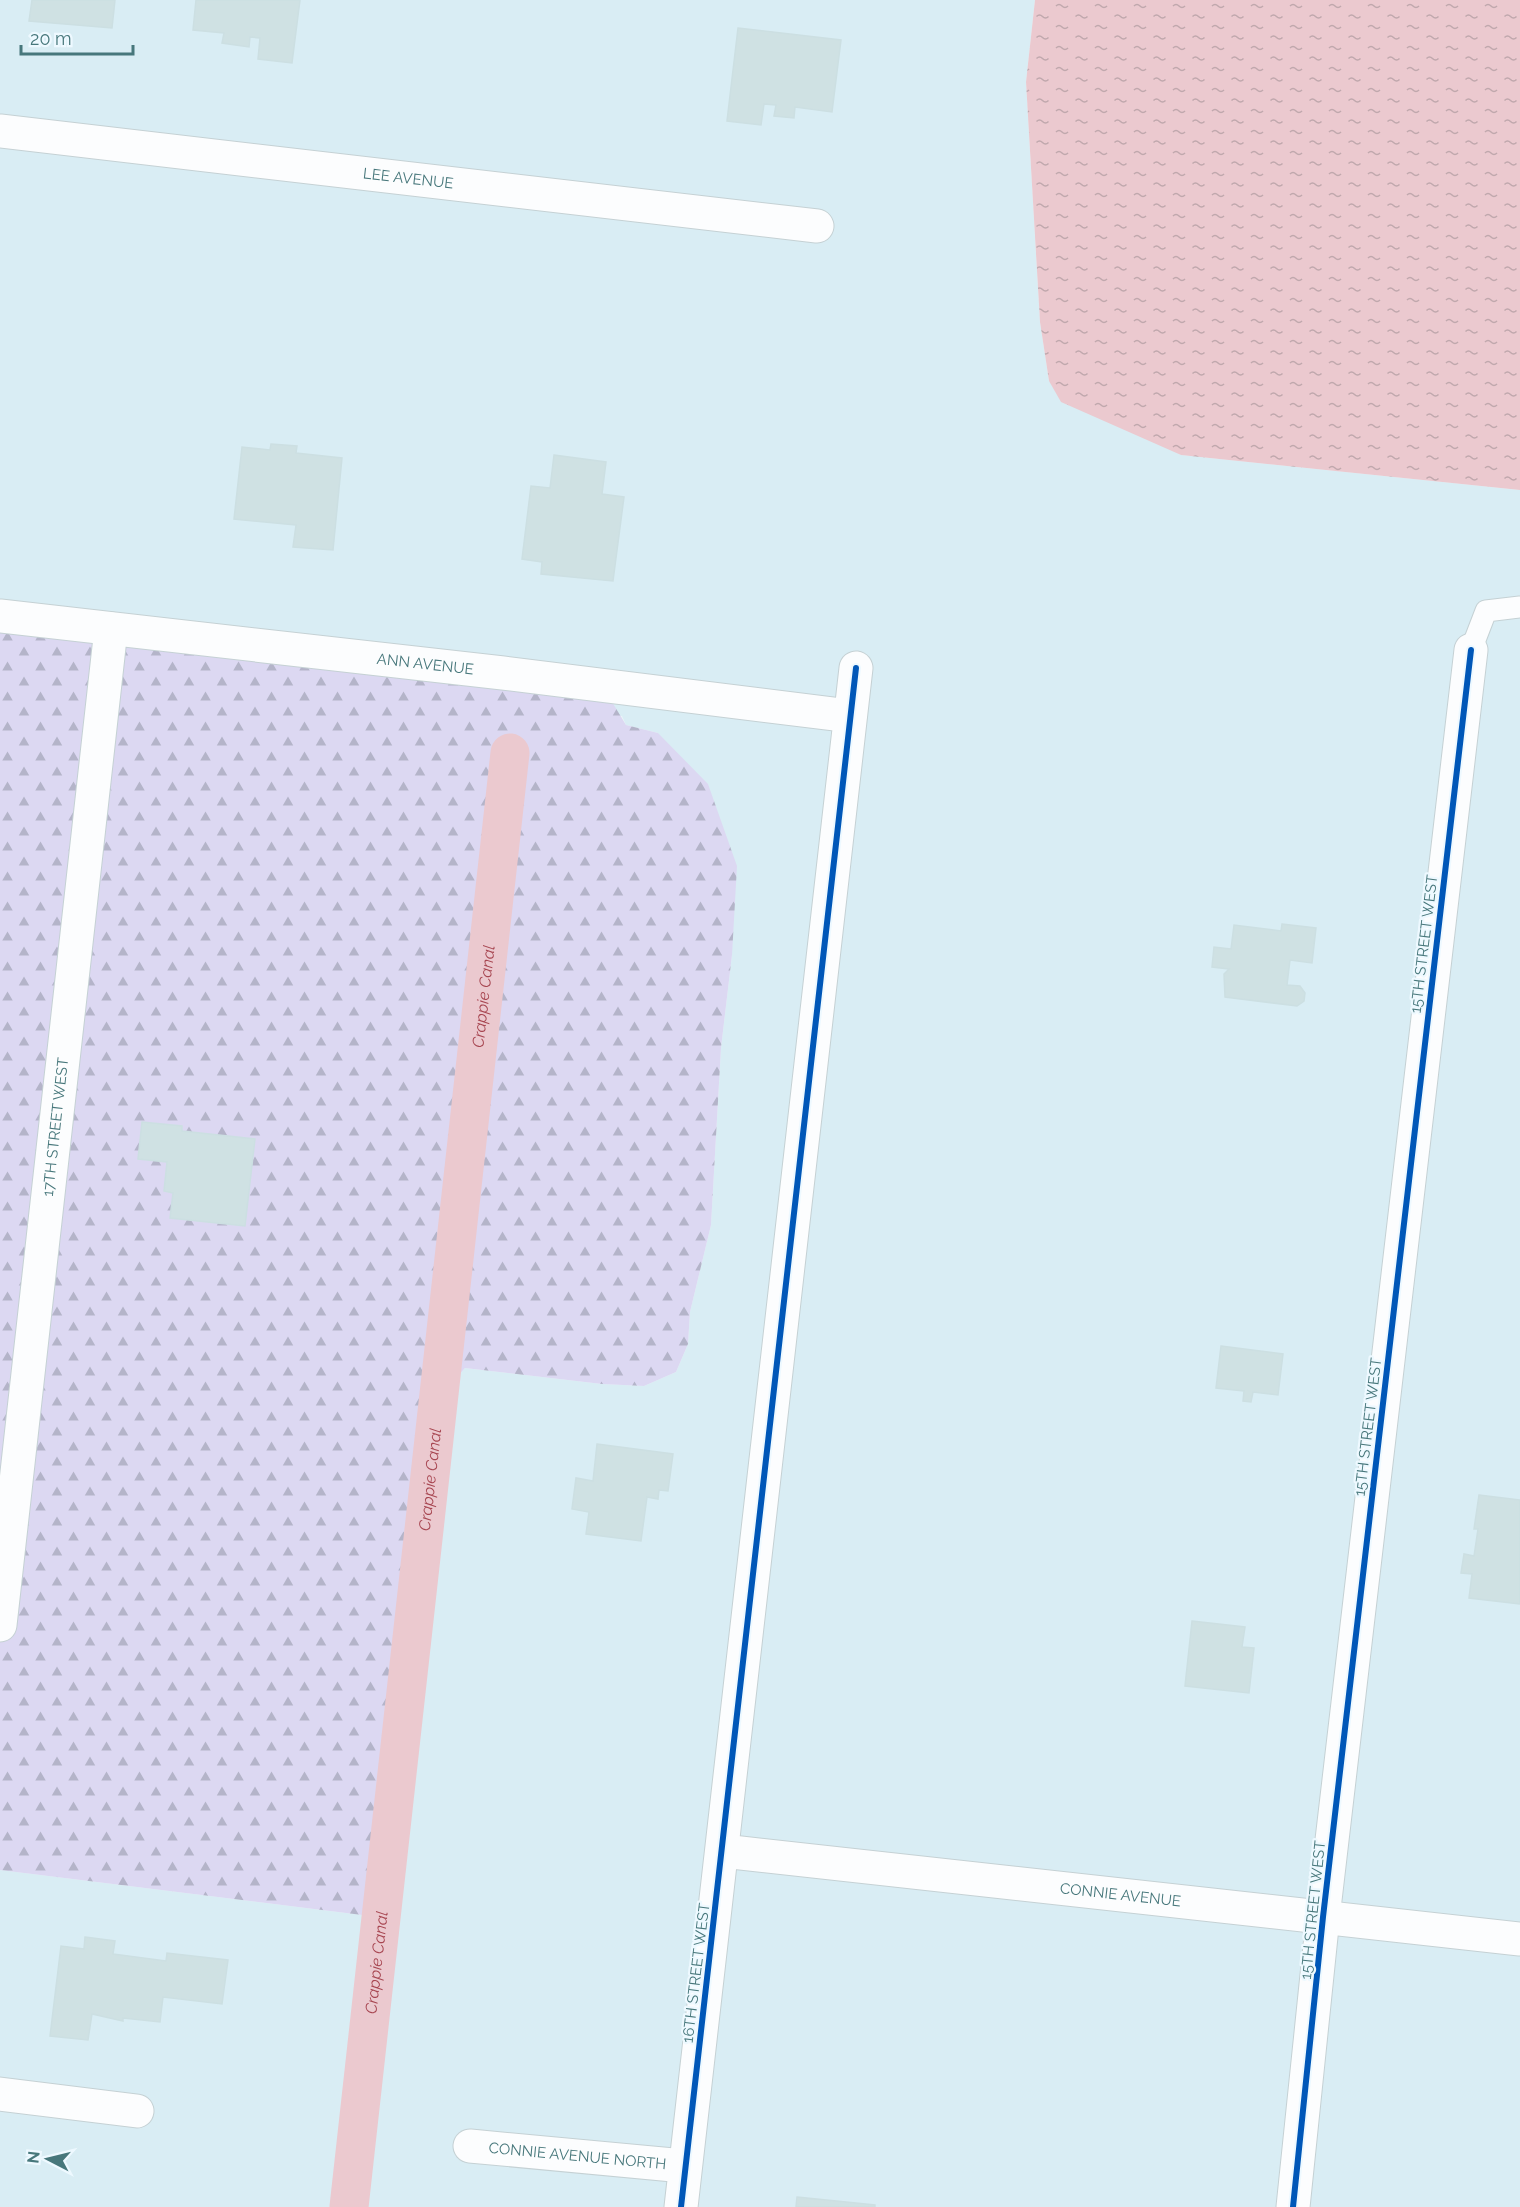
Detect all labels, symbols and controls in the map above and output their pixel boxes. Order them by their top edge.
scale bar [21,18,134,56]
text: 20 m [30,28,72,49]
street label: LEE AVENUE [362,164,455,193]
street label: ANN AVENUE [376,650,475,679]
street label: 15TH STREET WEST [1407,874,1441,1014]
water label: Crappie Canal [468,944,499,1049]
street label: 17TH STREET WEST [39,1057,72,1197]
street label: 15TH STREET WEST [1351,1357,1385,1497]
water label: Crappie Canal [415,1427,445,1532]
street label: 15TH STREET WEST [1297,1840,1329,1980]
street label: CONNIE AVENUE [1059,1879,1182,1911]
street label: 16TH STREET WEST [678,1902,714,2044]
water label: Crappie Canal [361,1910,392,2015]
north arrow [18,2129,78,2189]
street label: CONNIE AVENUE NORTH [488,2139,667,2173]
text: N [23,2150,44,2164]

